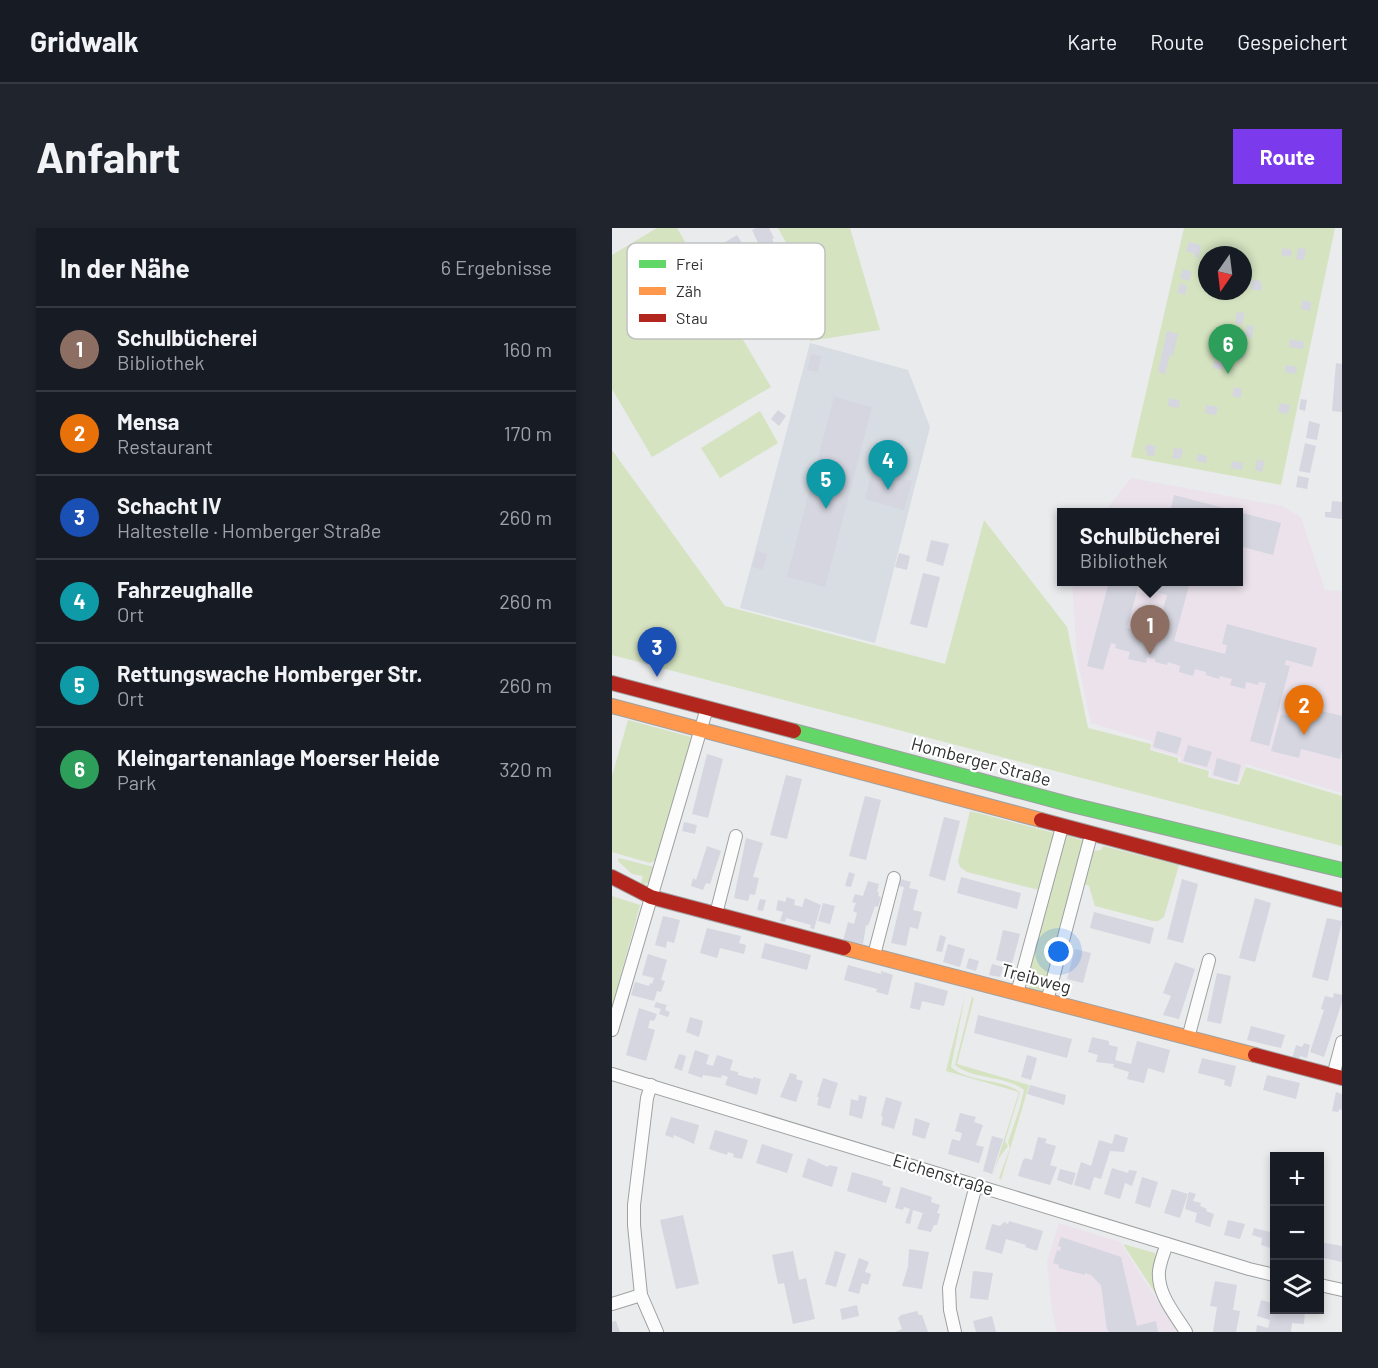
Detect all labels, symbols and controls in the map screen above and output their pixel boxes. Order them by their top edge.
text: Gridwalk [30,24,139,58]
text: Karte [1067,29,1117,54]
text: Route [1150,29,1204,54]
text: Gespeichert [1237,29,1348,54]
button: Route [1233,129,1342,184]
text: Anfahrt [36,131,181,181]
legend [627,243,825,339]
north arrow [1198,246,1252,300]
text: In der Nähe [60,252,190,283]
text: Frei [676,254,703,273]
text: 6 Ergebnisse [441,255,552,279]
text: Zäh [676,281,702,300]
text: Stau [676,308,708,327]
text: Schulbücherei [117,324,257,350]
pin: 6 [1208,324,1248,374]
text: 1 [76,337,83,361]
text: 160 m [503,337,552,361]
text: Bibliothek [117,350,205,374]
text: Mensa [117,408,179,434]
text: 2 [74,421,85,445]
text: 170 m [504,421,552,445]
text: Restaurant [117,434,213,458]
pin: 4 [868,440,908,490]
pin: 5 [806,460,846,509]
text: Schacht IV [117,492,222,518]
text: 3 [74,505,85,529]
text: 260 m [499,505,552,529]
popup [1057,508,1243,586]
text: Haltestelle · Homberger Straße [117,518,382,542]
text: Schulbücherei [1080,522,1220,548]
text: Bibliothek [1080,548,1167,572]
text: Fahrzeughalle [117,576,253,602]
text: 4 [73,589,86,613]
text: 260 m [499,589,552,613]
text: Ort [117,602,144,626]
pin: 1 [1130,606,1170,655]
pin: 3 [638,628,676,677]
text: Rettungswache Homberger Str. [117,660,422,686]
text: 5 [74,673,85,697]
text: 260 m [499,673,552,697]
text: Ort [117,686,144,710]
pin: 2 [1284,686,1324,735]
street label: Homberger Straße [909,732,1054,790]
text: Kleingartenanlage Moerser Heide [117,744,440,770]
text: 6 [74,757,85,781]
text: 320 m [499,757,552,781]
text: Park [117,770,156,794]
your location [1044,937,1073,966]
street label: Treibweg [999,958,1074,998]
street label: Eichenstraße [890,1148,996,1200]
map controls [1270,1152,1324,1314]
button: + [1270,1152,1324,1206]
button: − [1270,1206,1324,1260]
button: layers [1270,1260,1324,1314]

